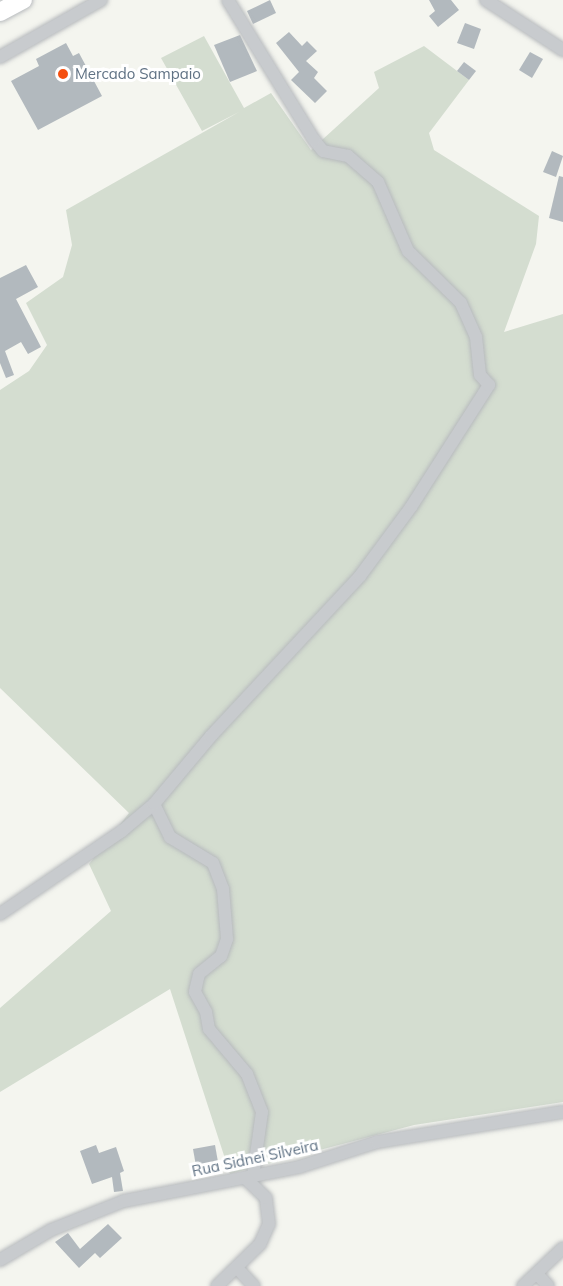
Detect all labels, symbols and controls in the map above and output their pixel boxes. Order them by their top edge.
place label: Mercado Sampaio [75,65,201,83]
marker: Mercado Sampaio [56,67,70,81]
street label: Rua Sidnei Silveira [190,1136,320,1180]

